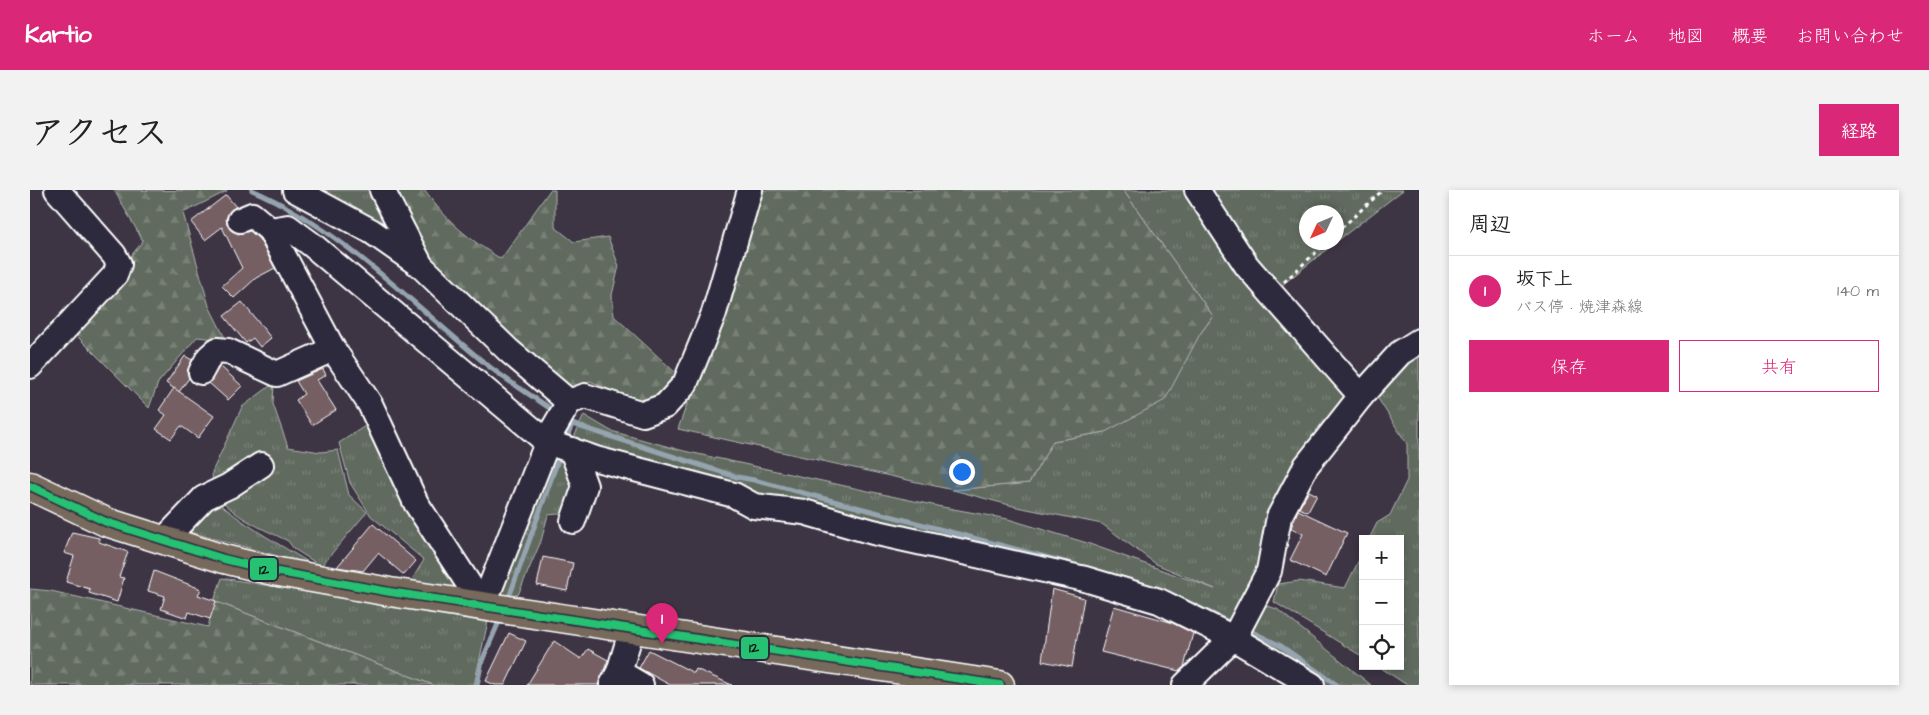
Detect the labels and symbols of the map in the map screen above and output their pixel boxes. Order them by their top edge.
north arrow [1299,205,1344,250]
your location [949,459,975,485]
line badge: 12 [249,557,278,581]
text: 12 [259,560,270,580]
pin: 1 [646,603,678,644]
line badge: 12 [740,636,769,660]
text: 12 [749,638,760,658]

